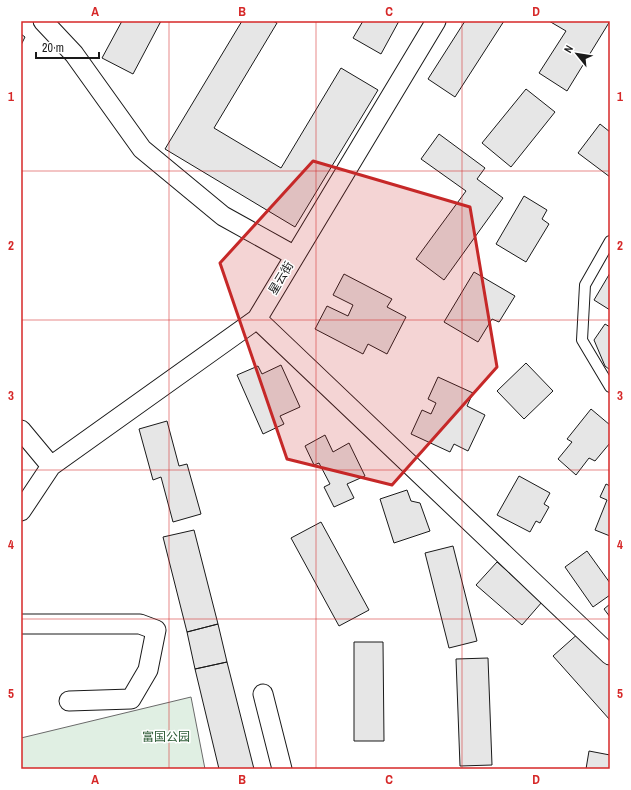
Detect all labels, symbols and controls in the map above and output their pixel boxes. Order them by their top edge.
text: A [91,3,99,20]
text: B [238,3,246,20]
text: C [385,3,393,20]
text: D [532,3,540,20]
scale bar [36,34,99,60]
north arrow [557,34,597,74]
text: 20 m [42,40,64,56]
text: N [561,43,576,55]
text: 1 [8,88,14,105]
text: 1 [617,88,623,105]
text: 2 [8,237,14,254]
text: 2 [617,237,623,254]
street label: 星云街 [265,258,297,298]
text: 3 [8,387,14,404]
text: 3 [617,387,623,404]
text: 4 [8,536,14,553]
text: 4 [617,536,623,553]
text: 5 [8,685,14,702]
text: 5 [617,685,623,702]
park label: 富国公园 [142,729,190,745]
text: A [91,771,99,788]
text: B [238,771,246,788]
text: C [385,771,393,788]
text: D [532,771,540,788]

